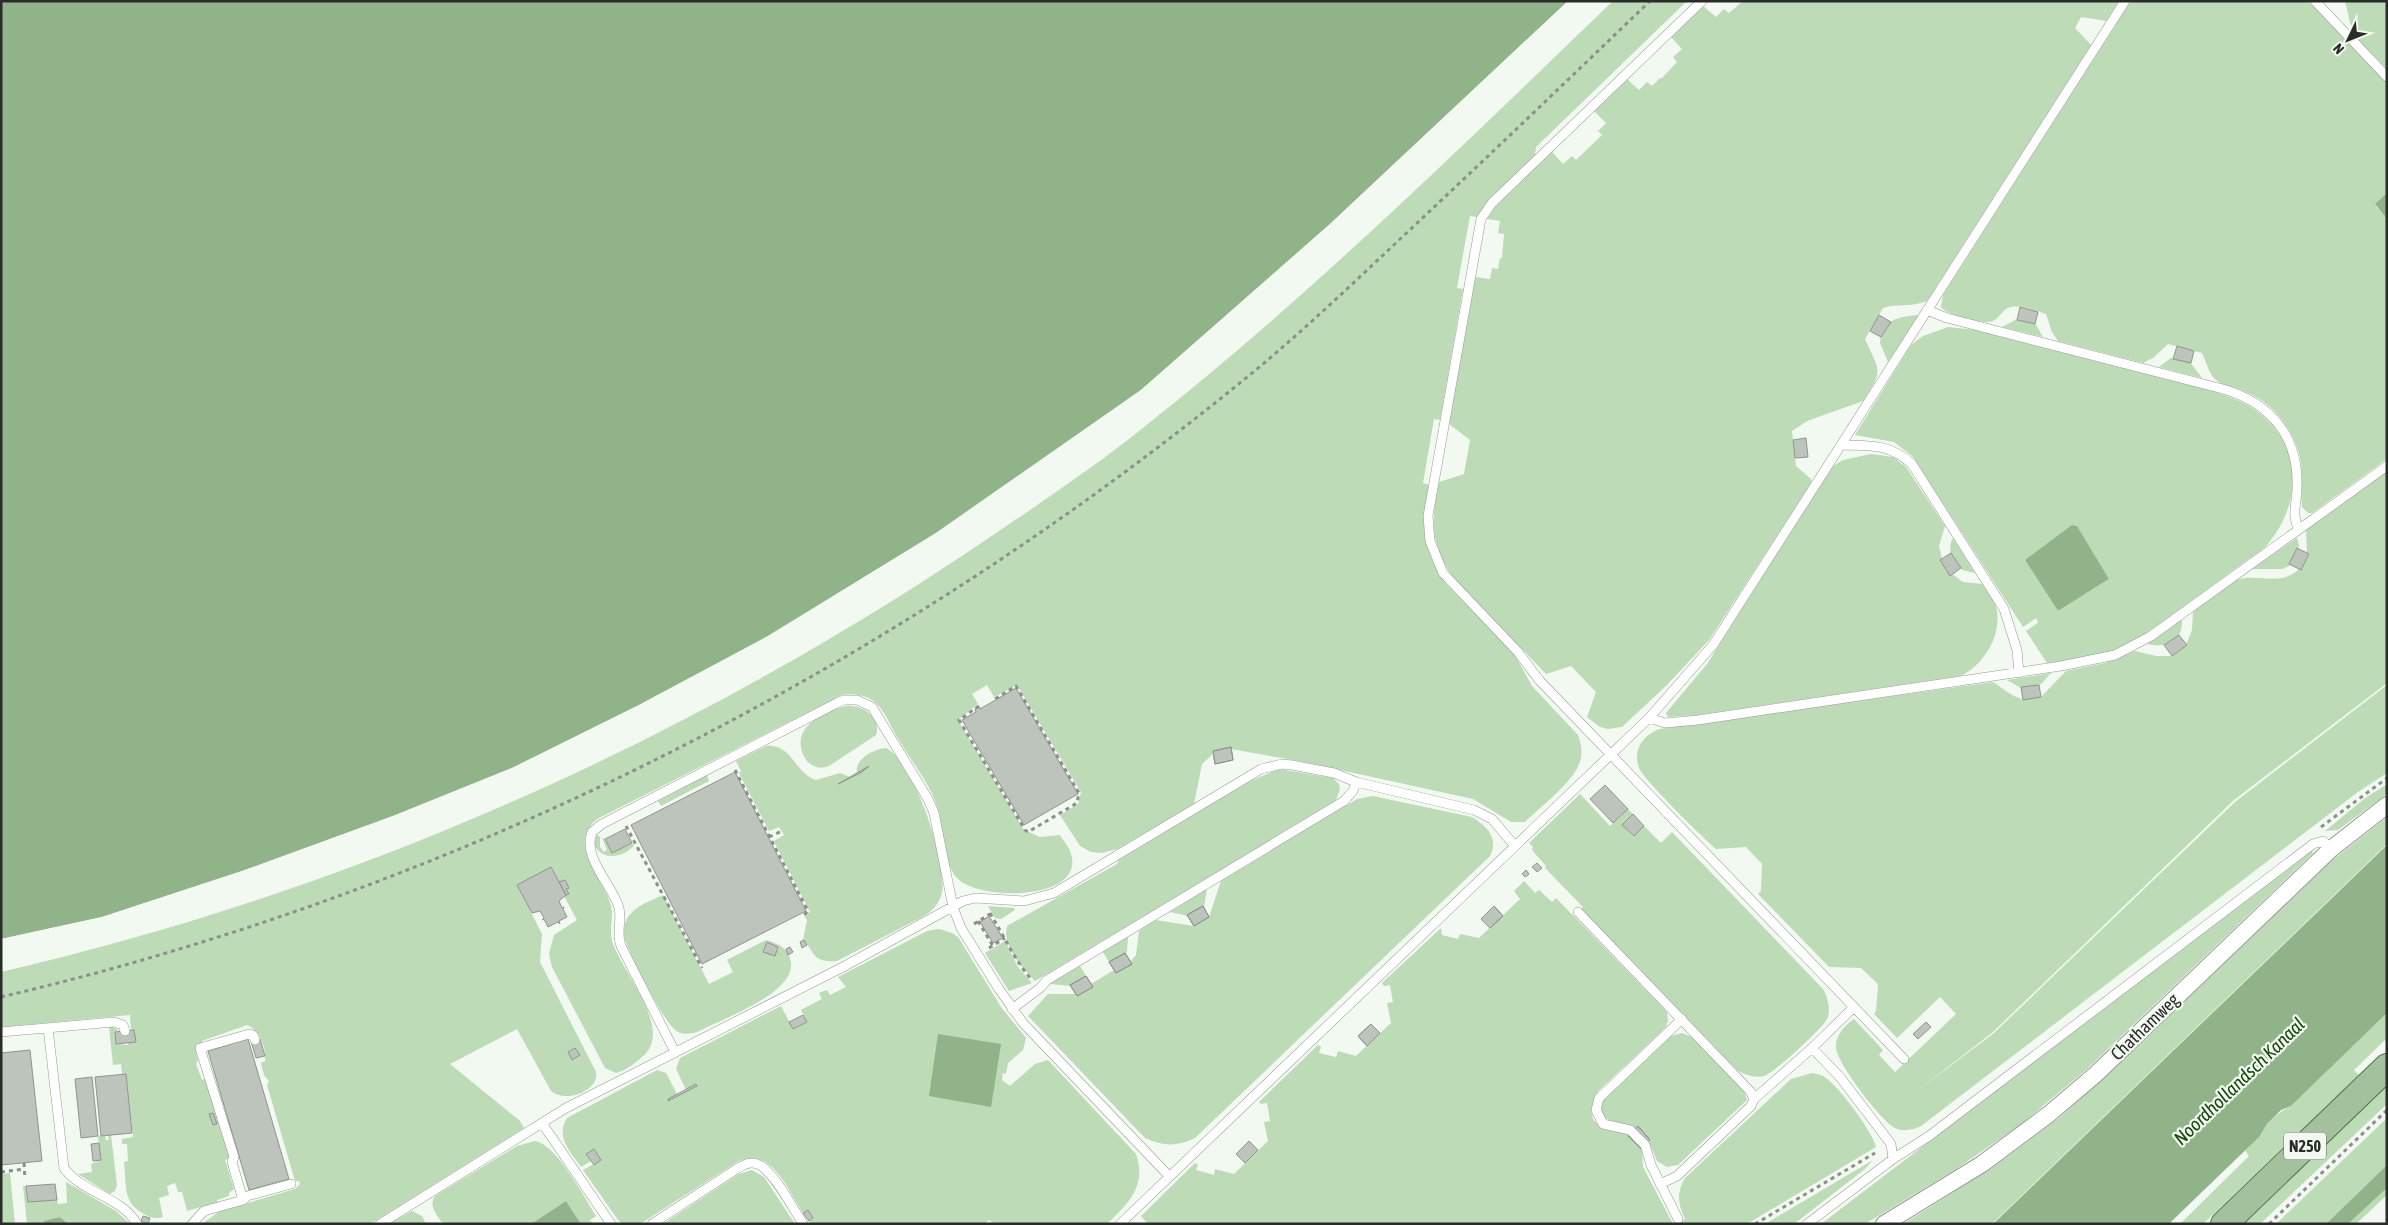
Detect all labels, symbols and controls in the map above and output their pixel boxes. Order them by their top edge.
north arrow [2323,15,2373,65]
text: N [2330,40,2347,57]
street label: Chathamweg [2106,989,2183,1064]
water label: Noordhollandsch Kanaal [2169,1013,2309,1149]
road number: N250 [2284,1132,2326,1160]

